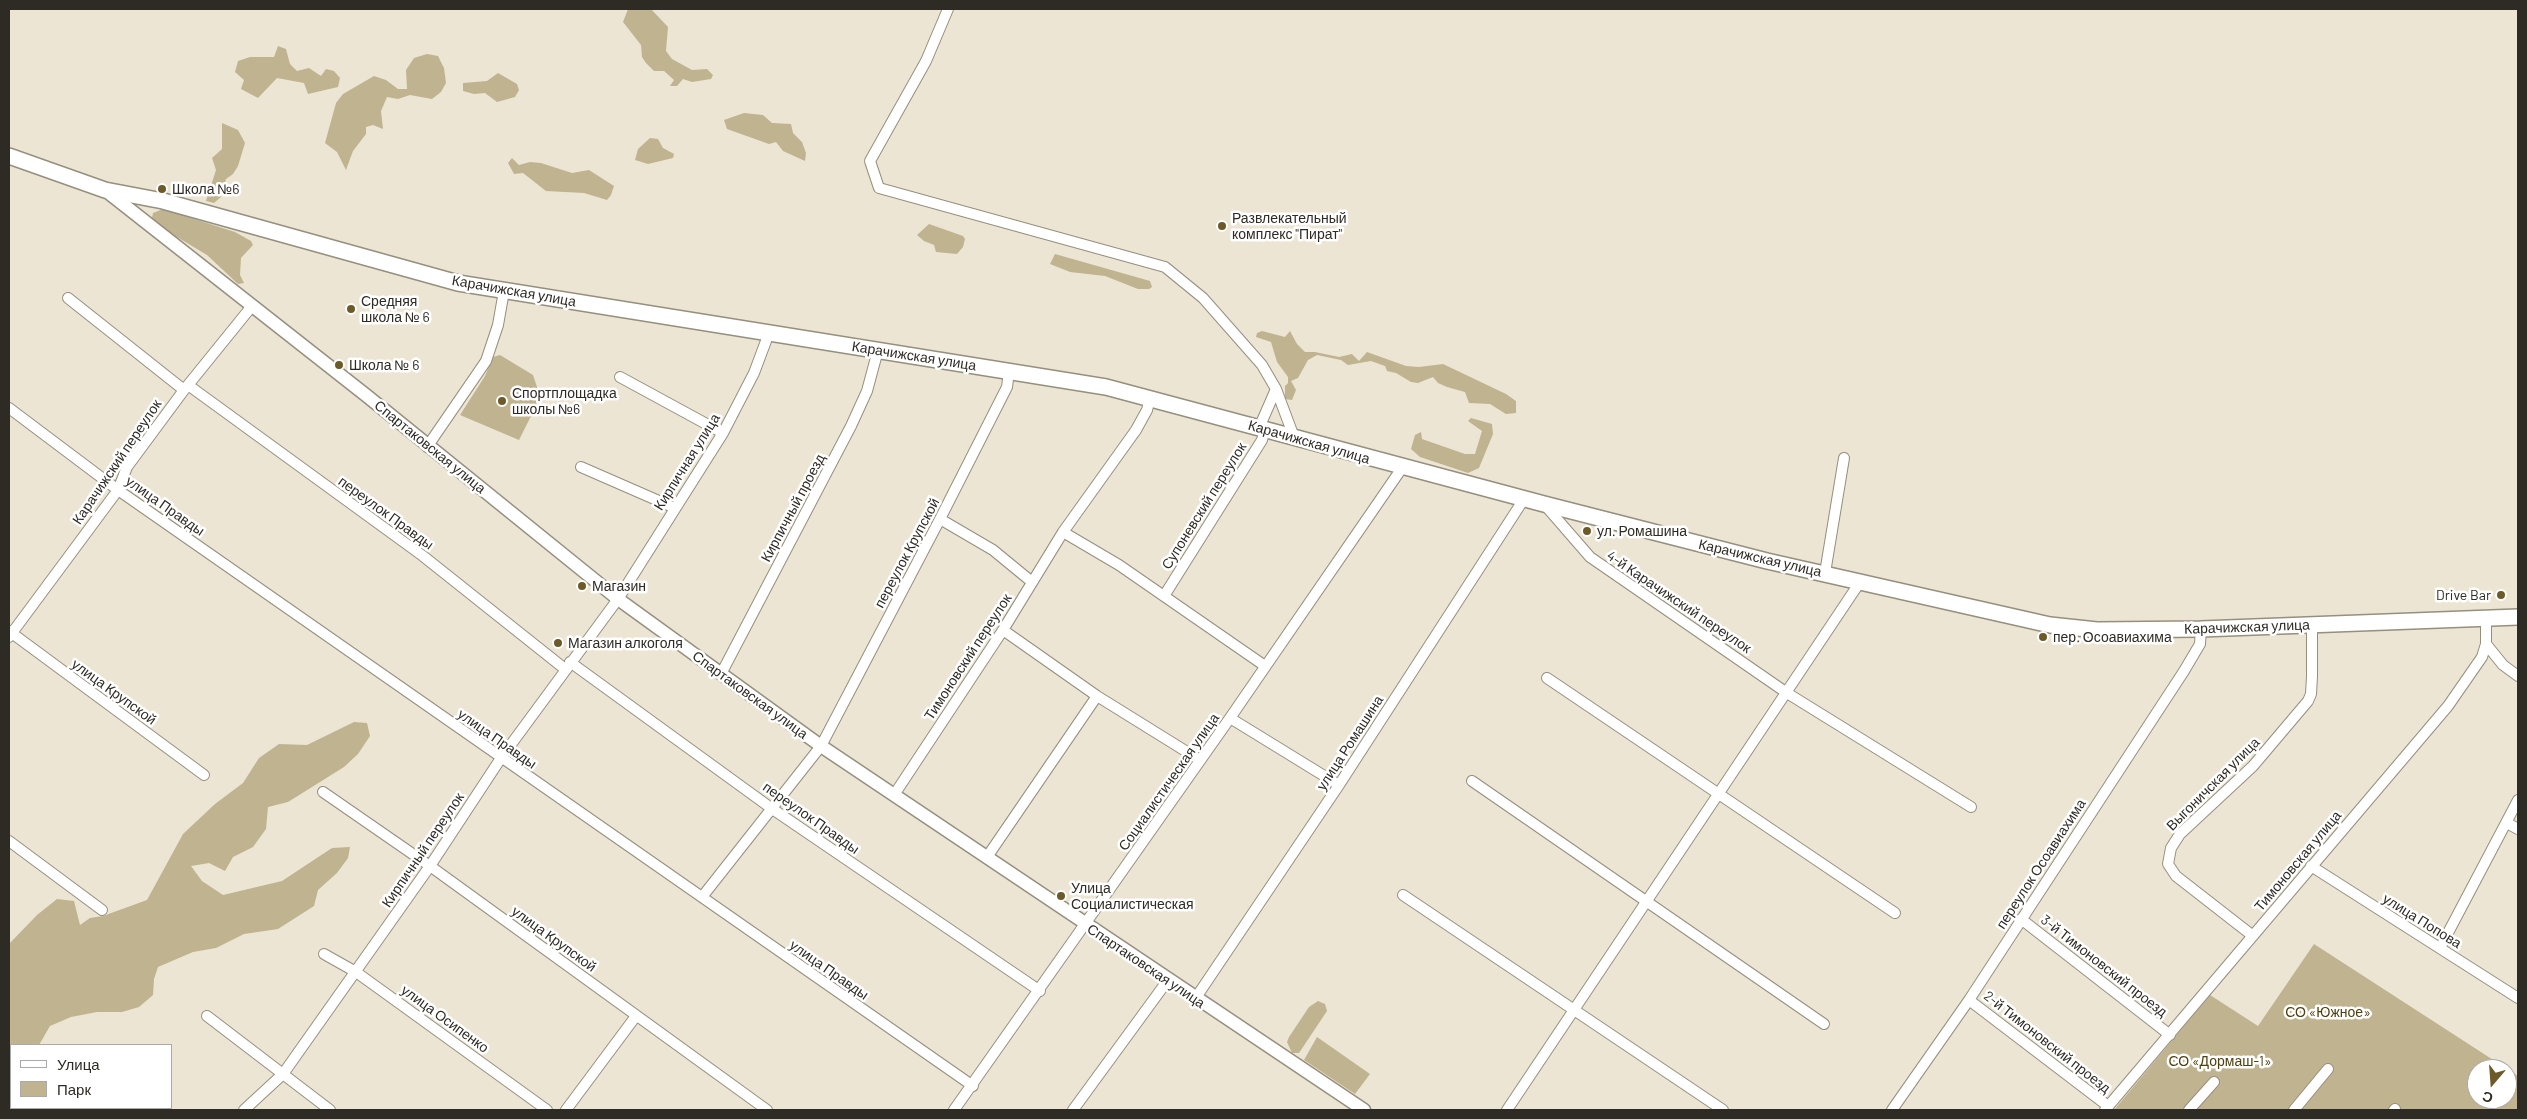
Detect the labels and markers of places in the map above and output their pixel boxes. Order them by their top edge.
place label: Школа №6 [172,181,240,197]
marker: Школа №6 [156,183,168,195]
place label: Развлекательный комплекс "Пират" [1232,210,1347,242]
marker: Развлекательный комплекс "Пират" [1216,220,1228,232]
place label: Средняя школа № 6 [361,293,430,326]
marker: Средняя школа № 6 [345,303,357,315]
place label: Школа № 6 [349,357,419,373]
marker: Школа № 6 [333,359,345,371]
place label: Спортплощадка школы №6 [512,385,617,418]
marker: Спортплощадка школы №6 [496,395,508,407]
place label: ул. Ромашина [1597,523,1687,539]
marker: ул. Ромашина [1581,525,1593,537]
place label: Магазин [592,578,646,594]
marker: Магазин [576,580,588,592]
place label: Drive Bar [2436,587,2491,603]
marker: Drive Bar [2495,589,2507,601]
place label: пер. Осоавиахима [2053,629,2172,645]
marker: пер. Осоавиахима [2037,631,2049,643]
place label: Магазин алкоголя [568,635,683,651]
marker: Магазин алкоголя [552,637,564,649]
place label: Улица Социалистическая [1071,880,1194,912]
marker: Улица Социалистическая [1055,890,1067,902]

